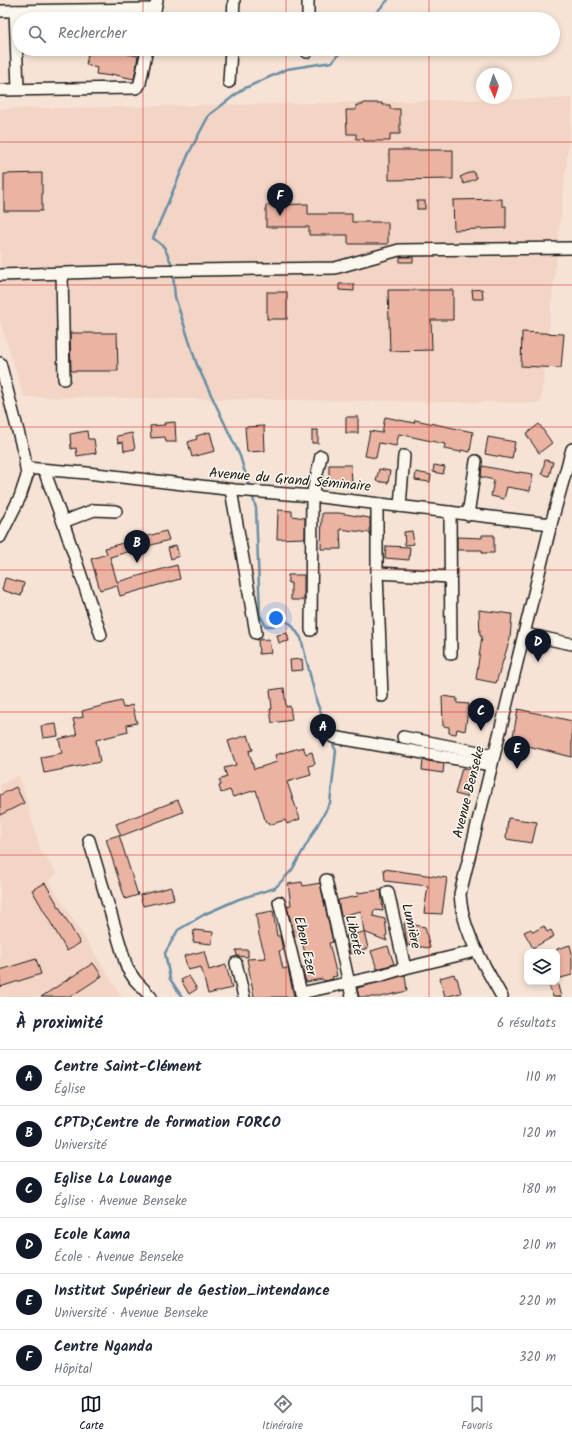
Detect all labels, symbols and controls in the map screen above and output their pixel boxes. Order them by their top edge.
search box [12,12,560,56]
text: Rechercher [58,22,126,46]
icon: search [26,23,48,45]
north arrow [476,68,512,104]
pin: F [267,183,293,216]
street label: Avenue du Grand Séminaire [208,462,372,498]
pin: B [124,530,150,563]
your location [266,608,286,628]
pin: D [525,629,551,662]
pin: C [468,698,494,731]
pin: A [310,714,336,747]
pin: E [504,736,530,769]
street label: Avenue Benseke [447,743,491,841]
street label: Lumière [395,901,427,952]
street label: Liberté [339,913,370,958]
street label: Eben Ezer [288,914,323,979]
map controls [524,949,560,985]
button: layers [524,949,560,985]
text: À proximité [16,1010,103,1037]
text: 6 résultats [497,1013,556,1034]
text: Centre Saint-Clément [54,1055,202,1079]
text: A [25,1067,33,1088]
text: 110 m [526,1067,556,1088]
text: Église [54,1079,85,1100]
text: CPTD;Centre de formation FORCO [54,1111,281,1135]
text: B [25,1123,33,1144]
text: 120 m [522,1123,556,1144]
text: Université [54,1135,107,1156]
text: Eglise La Louange [54,1167,172,1191]
text: C [25,1179,33,1200]
text: 180 m [522,1179,556,1200]
text: Église · Avenue Benseke [54,1191,187,1212]
text: Ecole Kama [54,1223,130,1247]
text: D [25,1235,33,1256]
text: 210 m [522,1235,556,1256]
text: École · Avenue Benseke [54,1247,184,1268]
text: Institut Supérieur de Gestion_intendance [54,1279,330,1303]
text: E [25,1291,33,1312]
text: 220 m [519,1291,556,1312]
text: Université · Avenue Benseke [54,1303,208,1324]
text: Centre Nganda [54,1335,153,1359]
text: F [25,1347,33,1368]
text: 320 m [519,1347,556,1368]
text: Hôpital [54,1359,92,1380]
tab: Carte [79,1393,104,1435]
tab: Itinéraire [262,1393,303,1435]
tab: Favoris [461,1393,493,1435]

